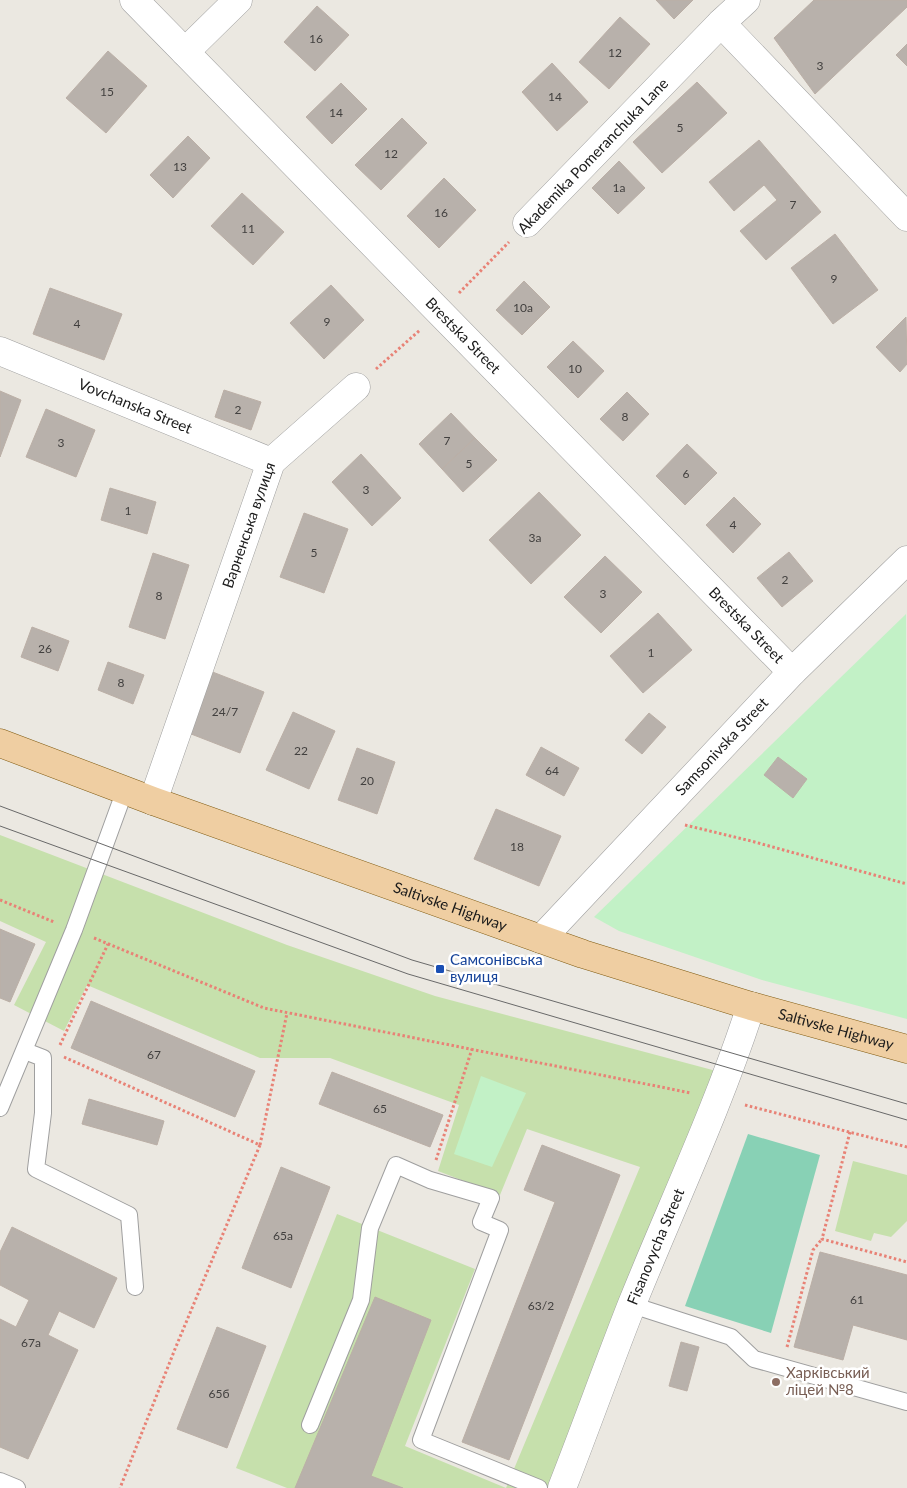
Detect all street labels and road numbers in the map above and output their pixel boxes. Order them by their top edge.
street label: Akademika Pomeranchuka Lane [513,74,671,237]
street label: Brestska Street [422,293,505,377]
street label: Vovchanska Street [76,374,196,437]
street label: Варненська вулиця [218,460,278,590]
street label: Brestska Street [706,583,789,667]
street label: Samsonivska Street [671,693,772,799]
street label: Saltivske Highway [391,877,510,934]
street label: Saltivske Highway [776,1004,896,1053]
street label: Fisanovycha Street [623,1185,688,1307]

